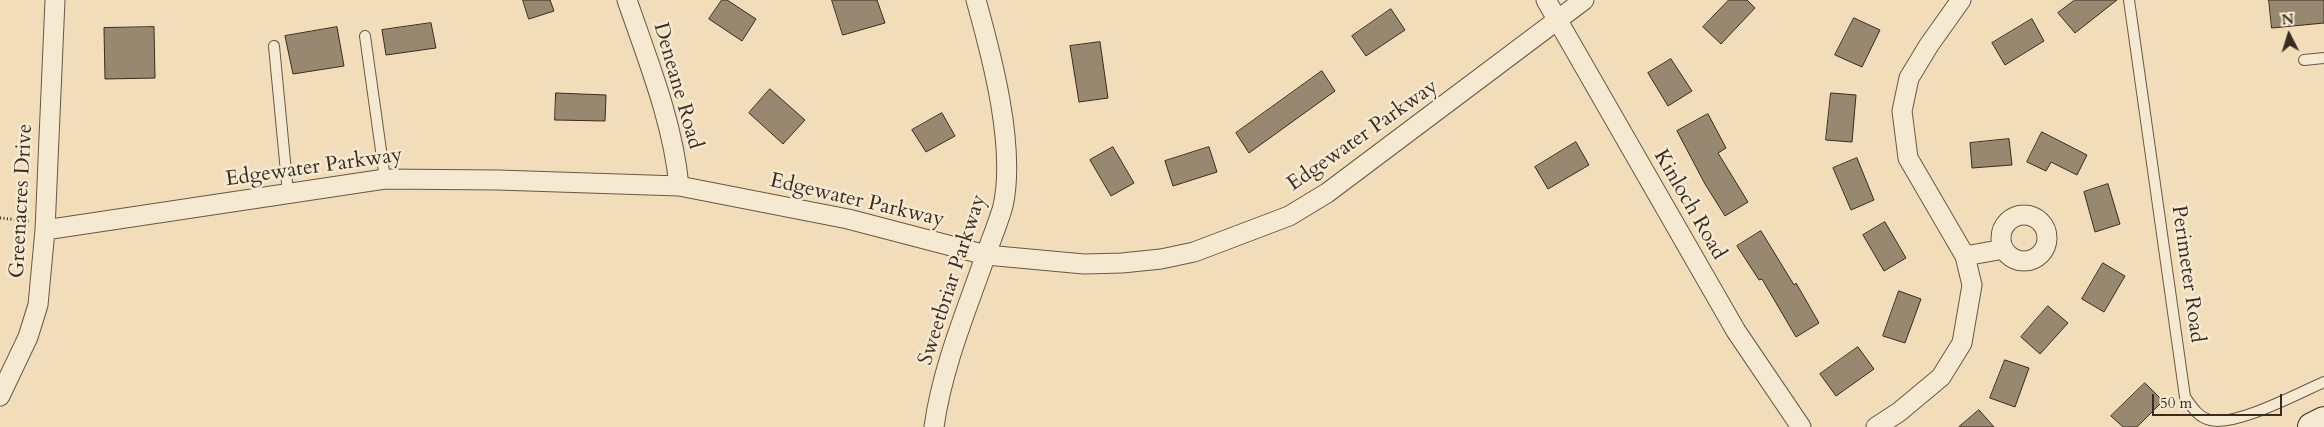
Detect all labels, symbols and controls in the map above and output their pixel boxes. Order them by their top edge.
north arrow [2264,10,2314,60]
text: N [2281,10,2295,30]
street label: Deneane Road [647,20,707,152]
street label: Edgewater Parkway [1283,75,1443,197]
street label: Greenacres Drive [5,123,39,279]
street label: Edgewater Parkway [224,143,404,193]
street label: Kinloch Road [1647,145,1731,265]
street label: Edgewater Parkway [767,169,947,233]
street label: Sweetbriar Parkway [914,192,992,368]
street label: Perimeter Road [2165,204,2209,344]
scale bar [2154,384,2284,416]
text: 50 m [2160,393,2192,413]

